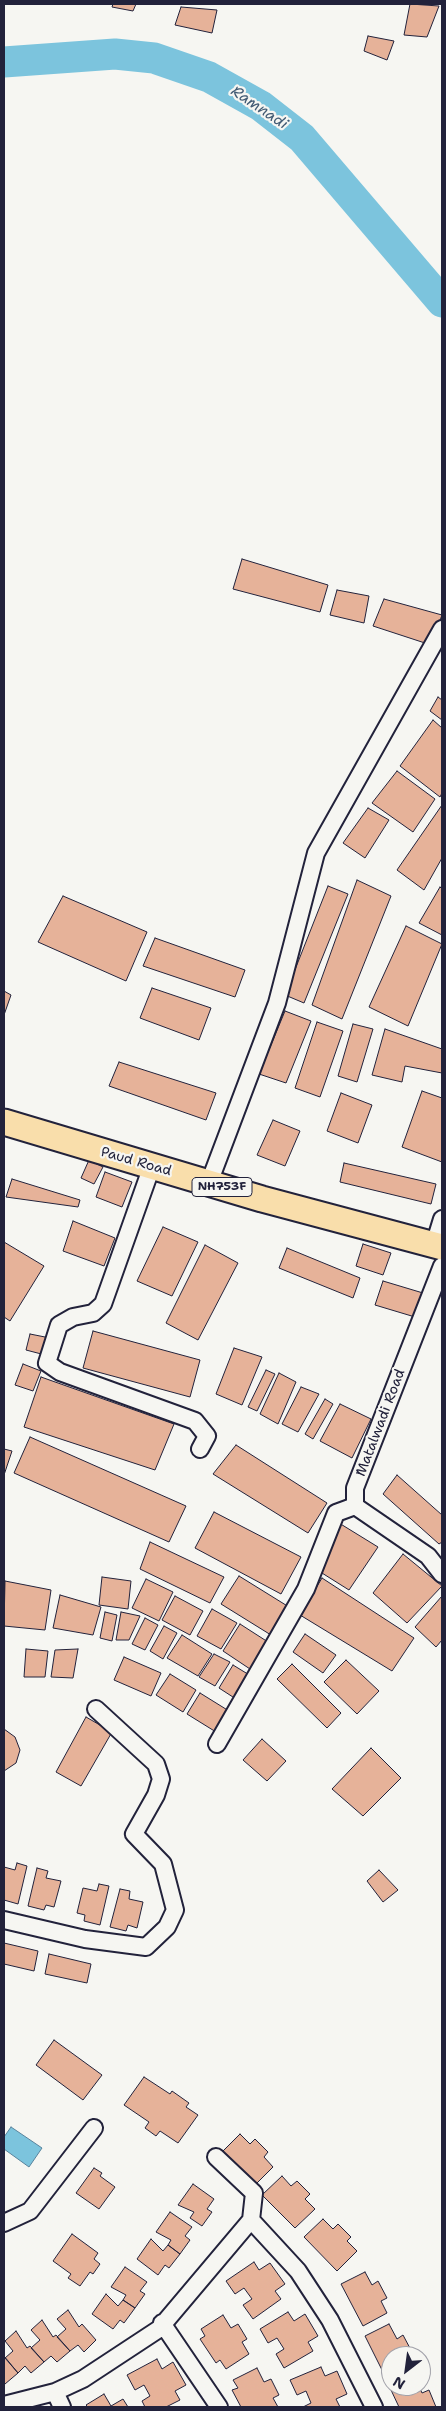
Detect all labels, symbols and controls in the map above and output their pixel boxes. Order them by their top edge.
water label: Ramnadi [227,82,291,134]
street label: Paud Road [99,1144,173,1180]
road number: NH753F [192,1178,252,1196]
street label: Matalwadi Road [353,1367,409,1479]
north arrow [381,2346,431,2396]
text: N [390,2373,408,2394]

